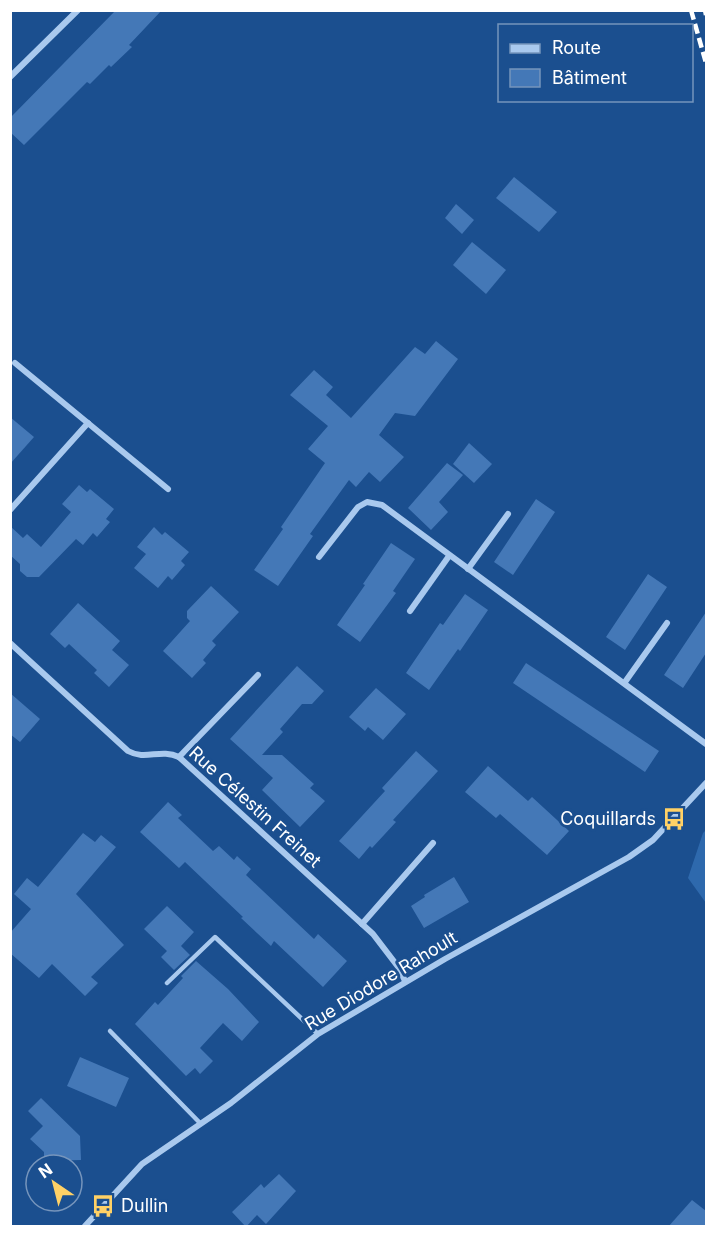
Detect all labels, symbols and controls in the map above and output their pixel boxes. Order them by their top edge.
legend [498,24,693,102]
text: Route [552,37,601,58]
text: Bâtiment [552,67,627,88]
street label: Rue Célestin Freinet [185,742,326,871]
bus stop icon: Coquillards [661,806,687,832]
place label: Coquillards [560,808,656,829]
street label: Rue Diodore Rahoult [301,927,461,1034]
north arrow [24,1153,84,1213]
text: N [35,1159,56,1182]
bus stop icon: Dullin [90,1193,116,1219]
place label: Dullin [121,1195,168,1216]

